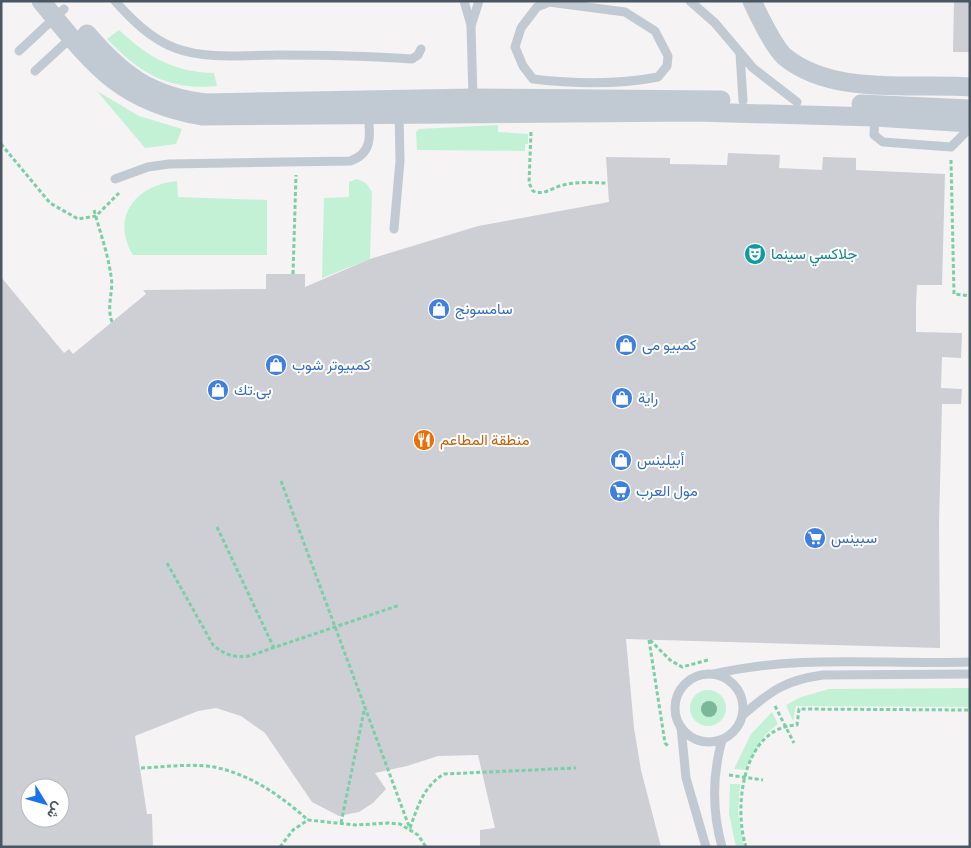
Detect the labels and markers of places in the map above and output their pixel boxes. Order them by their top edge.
theatre icon: جلاكسي سينما [743,242,767,266]
place label: جلاكسي سينما [771,244,857,267]
shop icon: سامسونج [427,297,451,321]
place label: سامسونج [455,299,513,320]
shop icon: كمبيو مى [614,333,638,357]
place label: كمبيو مى [642,335,697,355]
shop icon: كمبيوتر شوب [264,353,288,377]
place label: كمبيوتر شوب [292,355,371,374]
shop icon: بى.تك [206,378,230,402]
place label: بى.تك [234,380,272,400]
shop icon: راية [610,386,634,410]
place label: راية [638,388,658,407]
restaurant icon: منطقة المطاعم [412,428,436,452]
place label: منطقة المطاعم [440,430,530,450]
shop icon: أبيلينس [609,448,633,472]
place label: أبيلينس [637,450,685,470]
supermarket icon: مول العرب [608,479,632,503]
place label: مول العرب [636,481,698,500]
supermarket icon: سبينس [803,526,827,550]
place label: سبينس [831,528,877,548]

